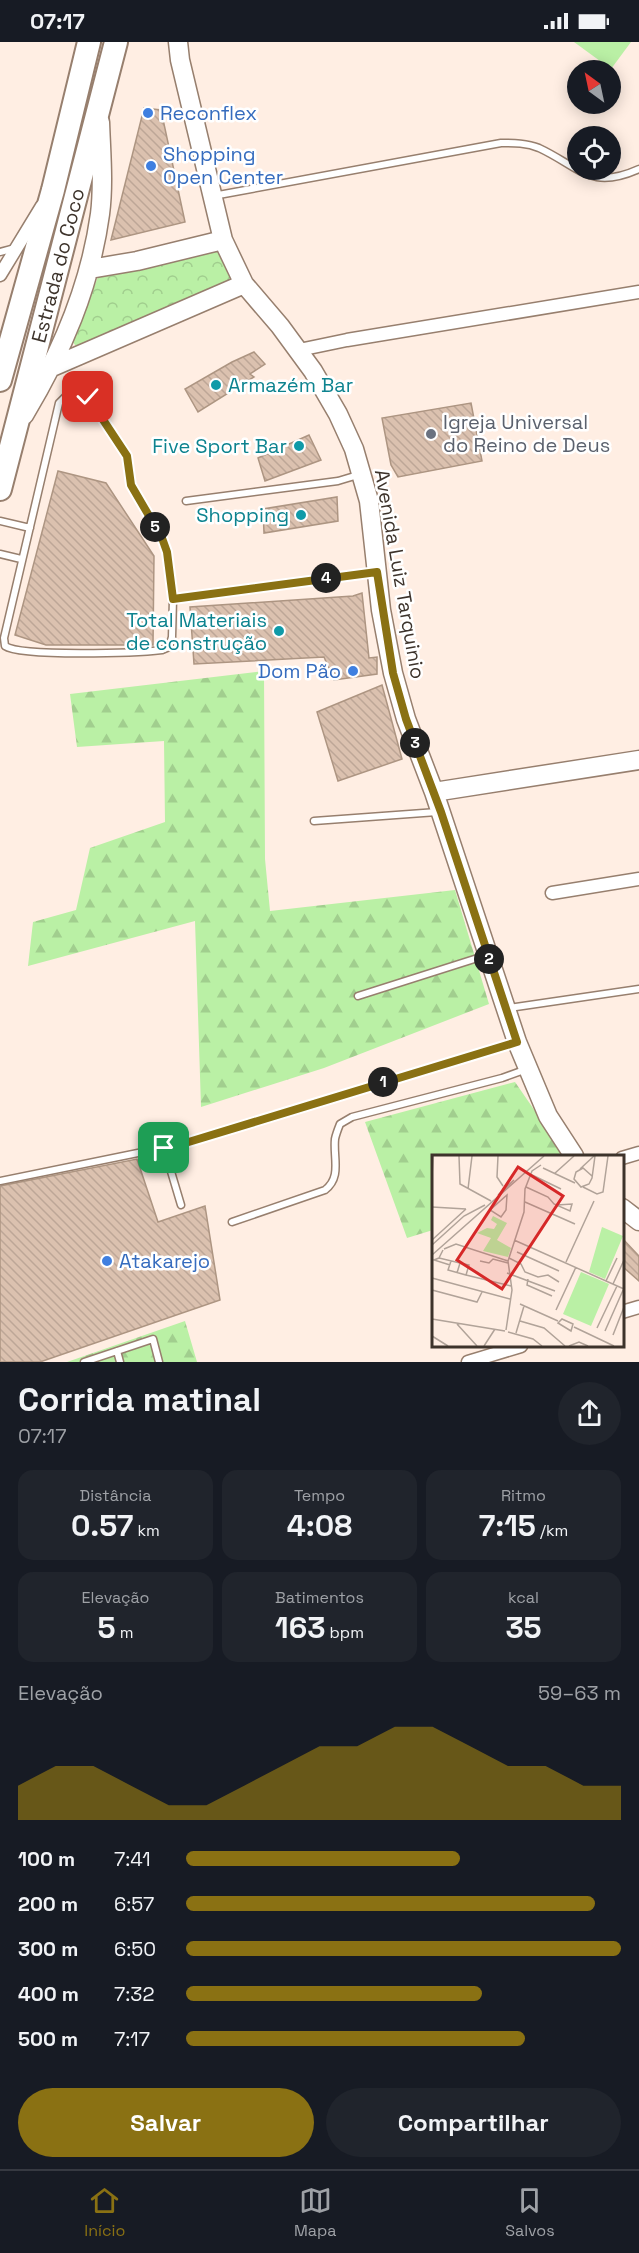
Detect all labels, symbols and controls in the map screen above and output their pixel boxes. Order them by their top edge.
text: 07:17 [30,7,85,35]
north arrow [567,60,621,114]
map controls [567,60,621,180]
place label: Reconflex [160,100,257,126]
marker: Reconflex [141,106,155,120]
button: locate [567,126,621,180]
place label: Shopping Open Center [163,141,283,190]
marker: Shopping Open Center [144,159,158,173]
street label: Estrada do Coco [26,185,91,345]
pin [62,371,113,422]
place label: Armazém Bar [228,372,353,398]
marker: Armazém Bar [209,378,223,392]
icon: check [71,380,104,413]
place label: Igreja Universal do Reino de Deus [443,409,610,458]
marker: Igreja Universal do Reino de Deus [424,427,438,441]
place label: Five Sport Bar [152,433,287,459]
marker: Five Sport Bar [292,439,306,453]
street label: Avenida Luiz Tarquinio [369,467,431,681]
place label: Shopping [196,502,289,528]
marker: Shopping [294,508,308,522]
pin: 5 [140,512,170,542]
text: 5 [150,516,160,537]
pin: 4 [311,563,341,593]
text: 4 [321,567,331,588]
place label: Total Materiais de construção [126,607,267,656]
marker: Total Materiais de construção [272,624,286,638]
place label: Dom Pão [258,658,341,684]
marker: Dom Pão [346,664,360,678]
pin: 3 [400,728,430,758]
text: 3 [410,732,420,753]
pin: 2 [474,944,504,974]
text: 2 [484,948,494,969]
pin: 1 [368,1067,398,1097]
text: 1 [379,1071,387,1092]
pin [138,1122,189,1173]
icon: arrive [147,1131,180,1164]
inset map [432,1155,624,1347]
place label: Atakarejo [119,1248,210,1274]
marker: Atakarejo [100,1254,114,1268]
text: Corrida matinal [18,1379,261,1421]
button: share [558,1382,621,1445]
text: 07:17 [18,1423,66,1449]
text: Distância [80,1485,151,1506]
text: Tempo [294,1485,345,1506]
text: Ritmo [501,1485,546,1506]
text: 0.57 [71,1506,133,1545]
text: 4:08 [287,1506,352,1545]
text: 7:15 [479,1506,536,1545]
text: km [133,1520,160,1541]
text: /km [536,1520,568,1541]
text: Elevação [82,1587,149,1608]
text: Batimentos [275,1587,364,1608]
text: kcal [508,1587,539,1608]
text: 5 [98,1608,116,1647]
text: 163 [275,1608,325,1647]
text: 35 [505,1608,542,1647]
text: m [116,1622,133,1643]
text: bpm [325,1622,364,1643]
text: Elevação [18,1680,103,1706]
text: 59–63 m [538,1680,621,1706]
text: 100 m [18,1846,75,1872]
text: 7:41 [114,1846,151,1872]
text: 200 m [18,1891,78,1917]
text: 6:57 [114,1891,154,1917]
text: 300 m [18,1936,78,1962]
text: 6:50 [114,1936,156,1962]
text: 400 m [18,1981,79,2007]
text: 7:32 [114,1981,154,2007]
text: 500 m [18,2026,78,2052]
text: 7:17 [114,2026,150,2052]
button: Salvar [18,2088,314,2157]
button: Compartilhar [326,2088,621,2157]
tab: Início [84,2184,125,2241]
tab: Mapa [294,2184,337,2241]
tab: Salvos [505,2184,555,2241]

